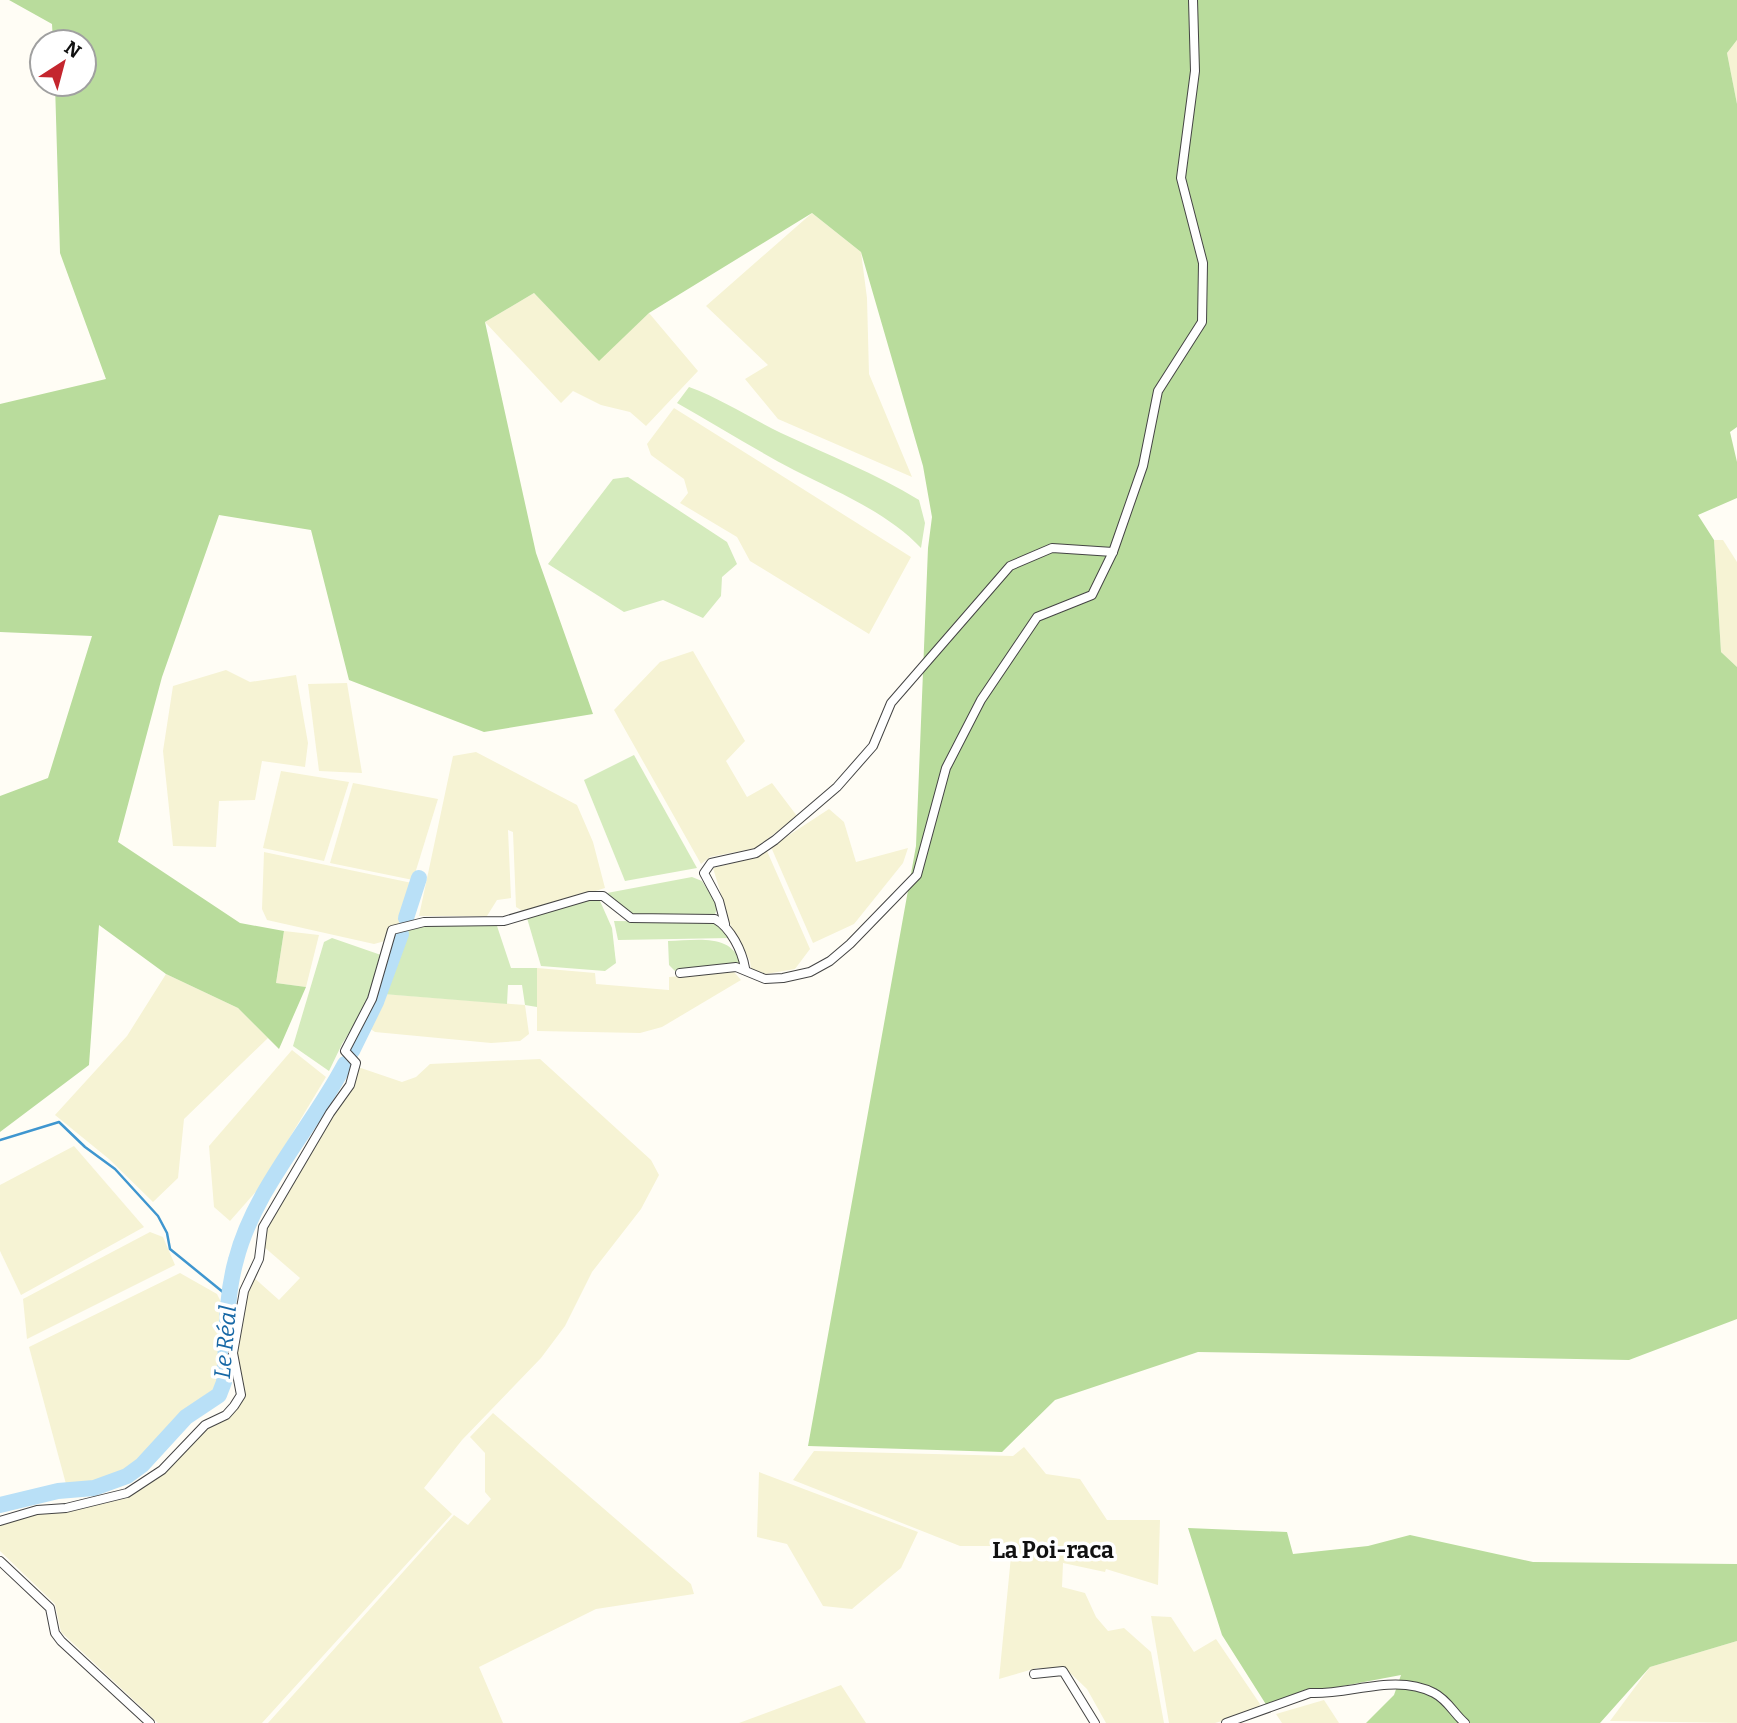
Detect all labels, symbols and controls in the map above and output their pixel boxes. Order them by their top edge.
north arrow [28,28,98,98]
text: N [60,36,86,63]
water label: Le Réal [208,1304,242,1380]
district label: La Poi-raca [992,1536,1114,1564]

